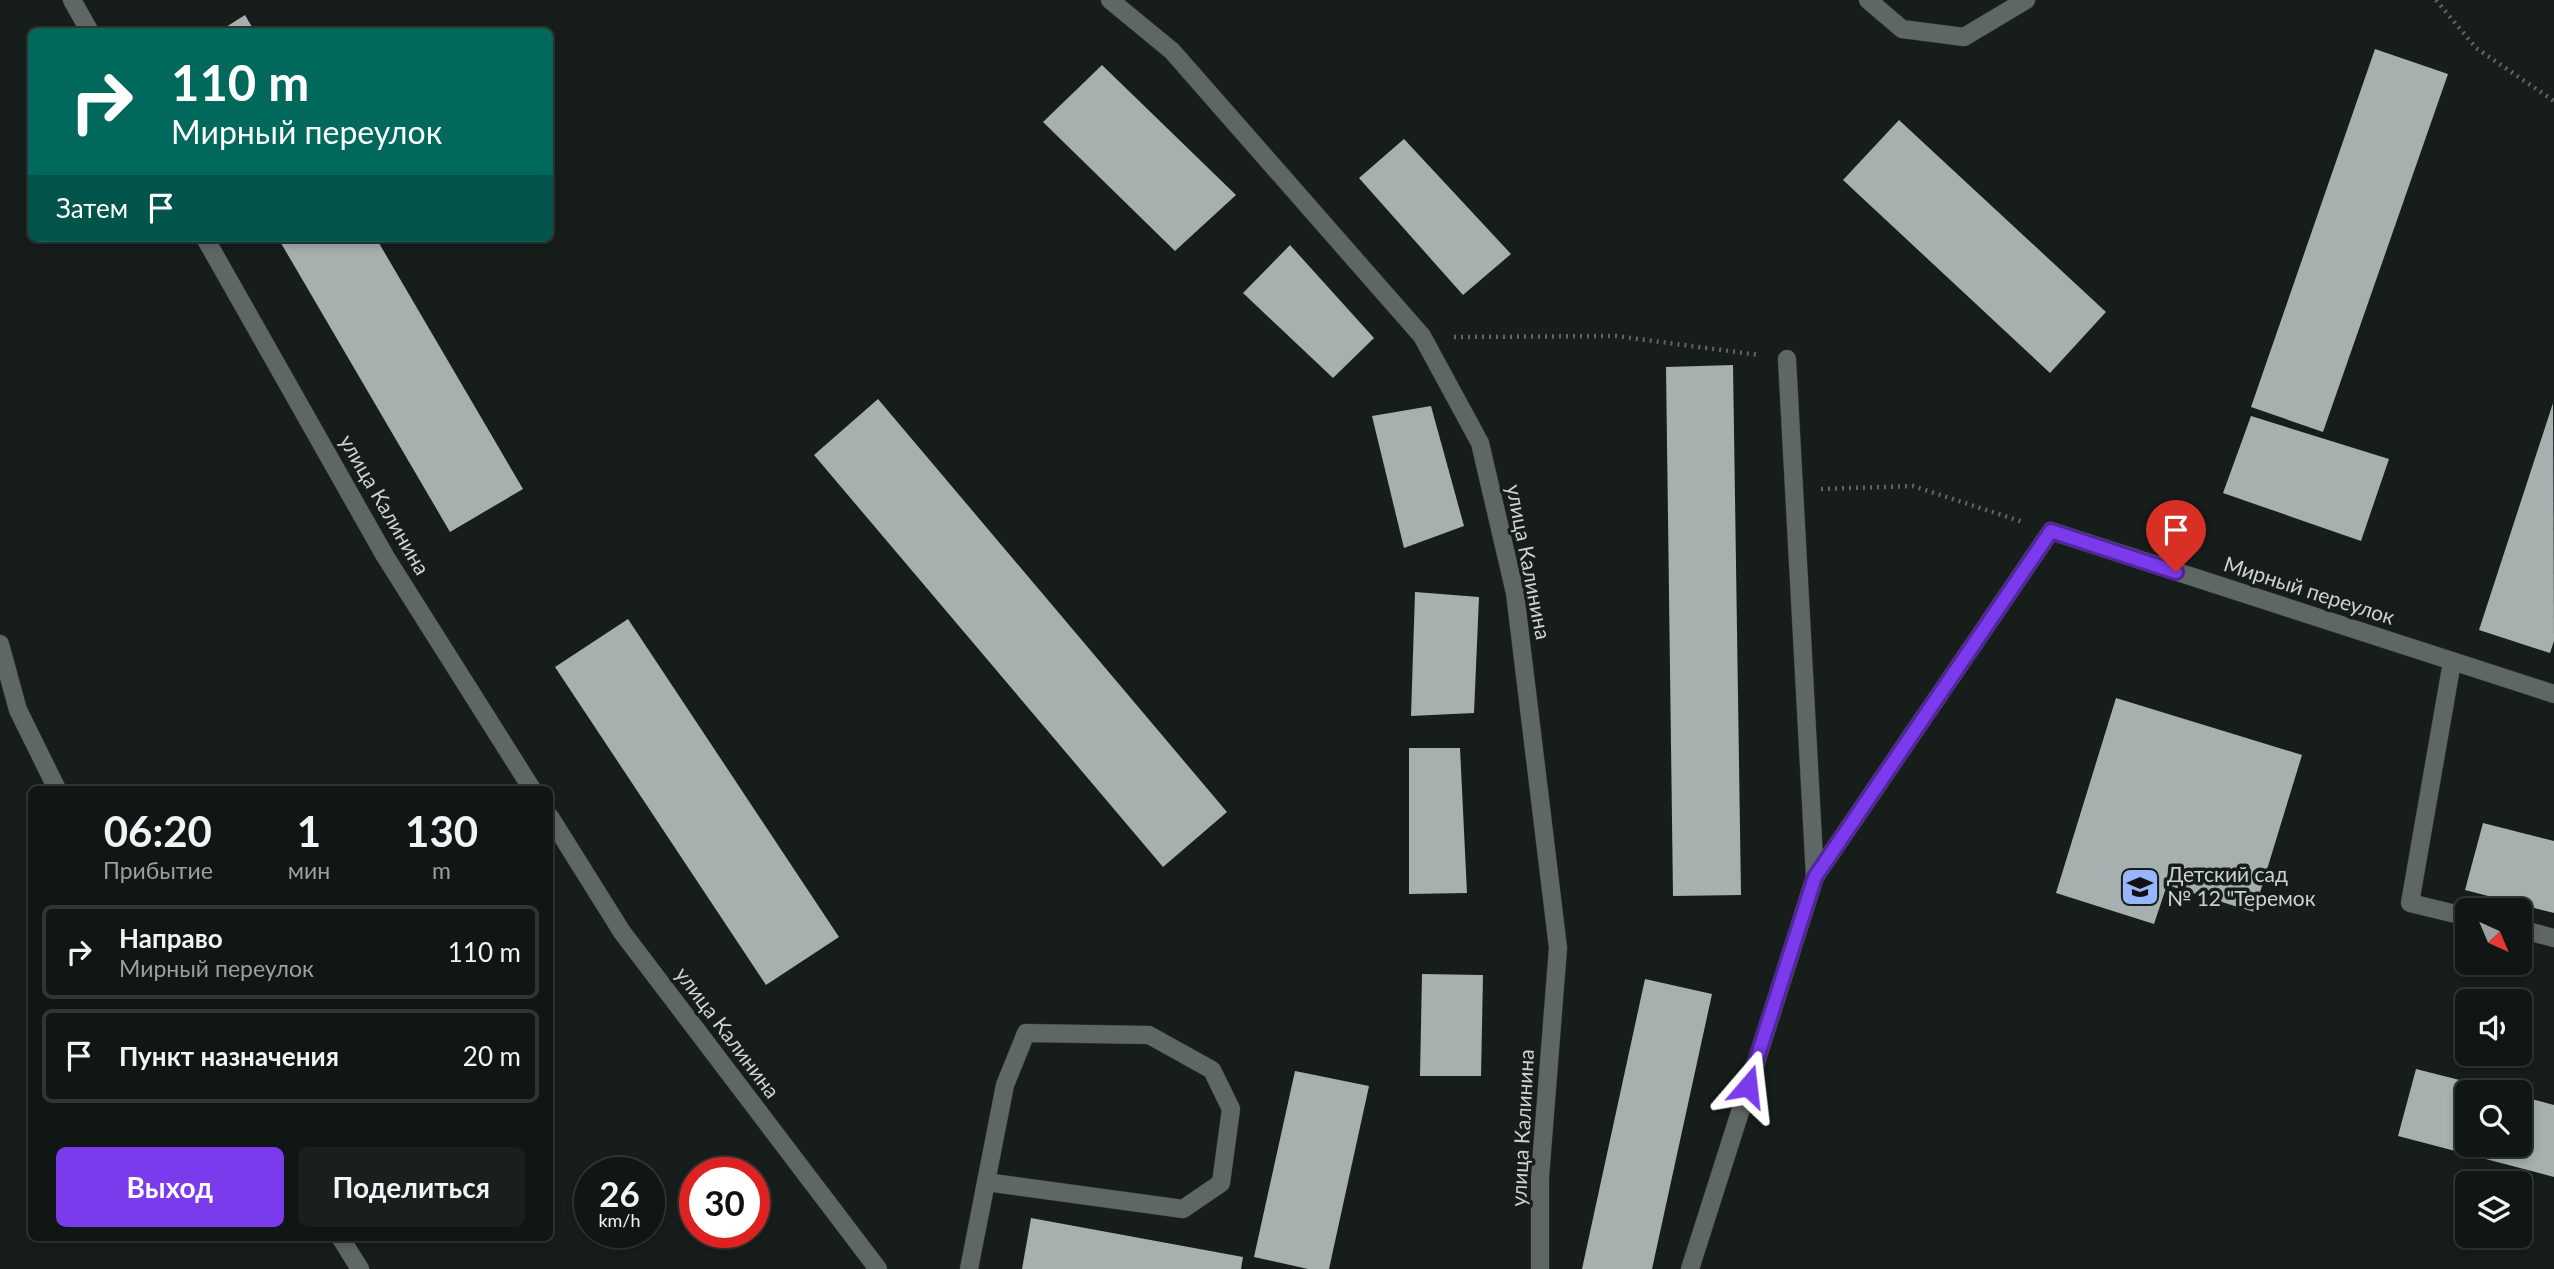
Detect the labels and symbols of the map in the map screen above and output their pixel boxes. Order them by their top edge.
street label: улица Калинина [335,430,436,579]
street label: улица Калинина [1502,482,1557,641]
pin [2146,500,2206,572]
street label: Мирный переулок [2221,550,2398,629]
place label: Детский сад № 12 "Теремок [2167,861,2316,910]
school or university icon: Детский сад № 12 "Теремок [2119,866,2161,908]
north arrow [2455,898,2532,975]
street label: улица Калинина [671,962,786,1103]
street label: улица Калинина [1505,1049,1538,1207]
position arrow [1711,1049,1785,1123]
speed limit sign: 30 [679,1157,770,1248]

